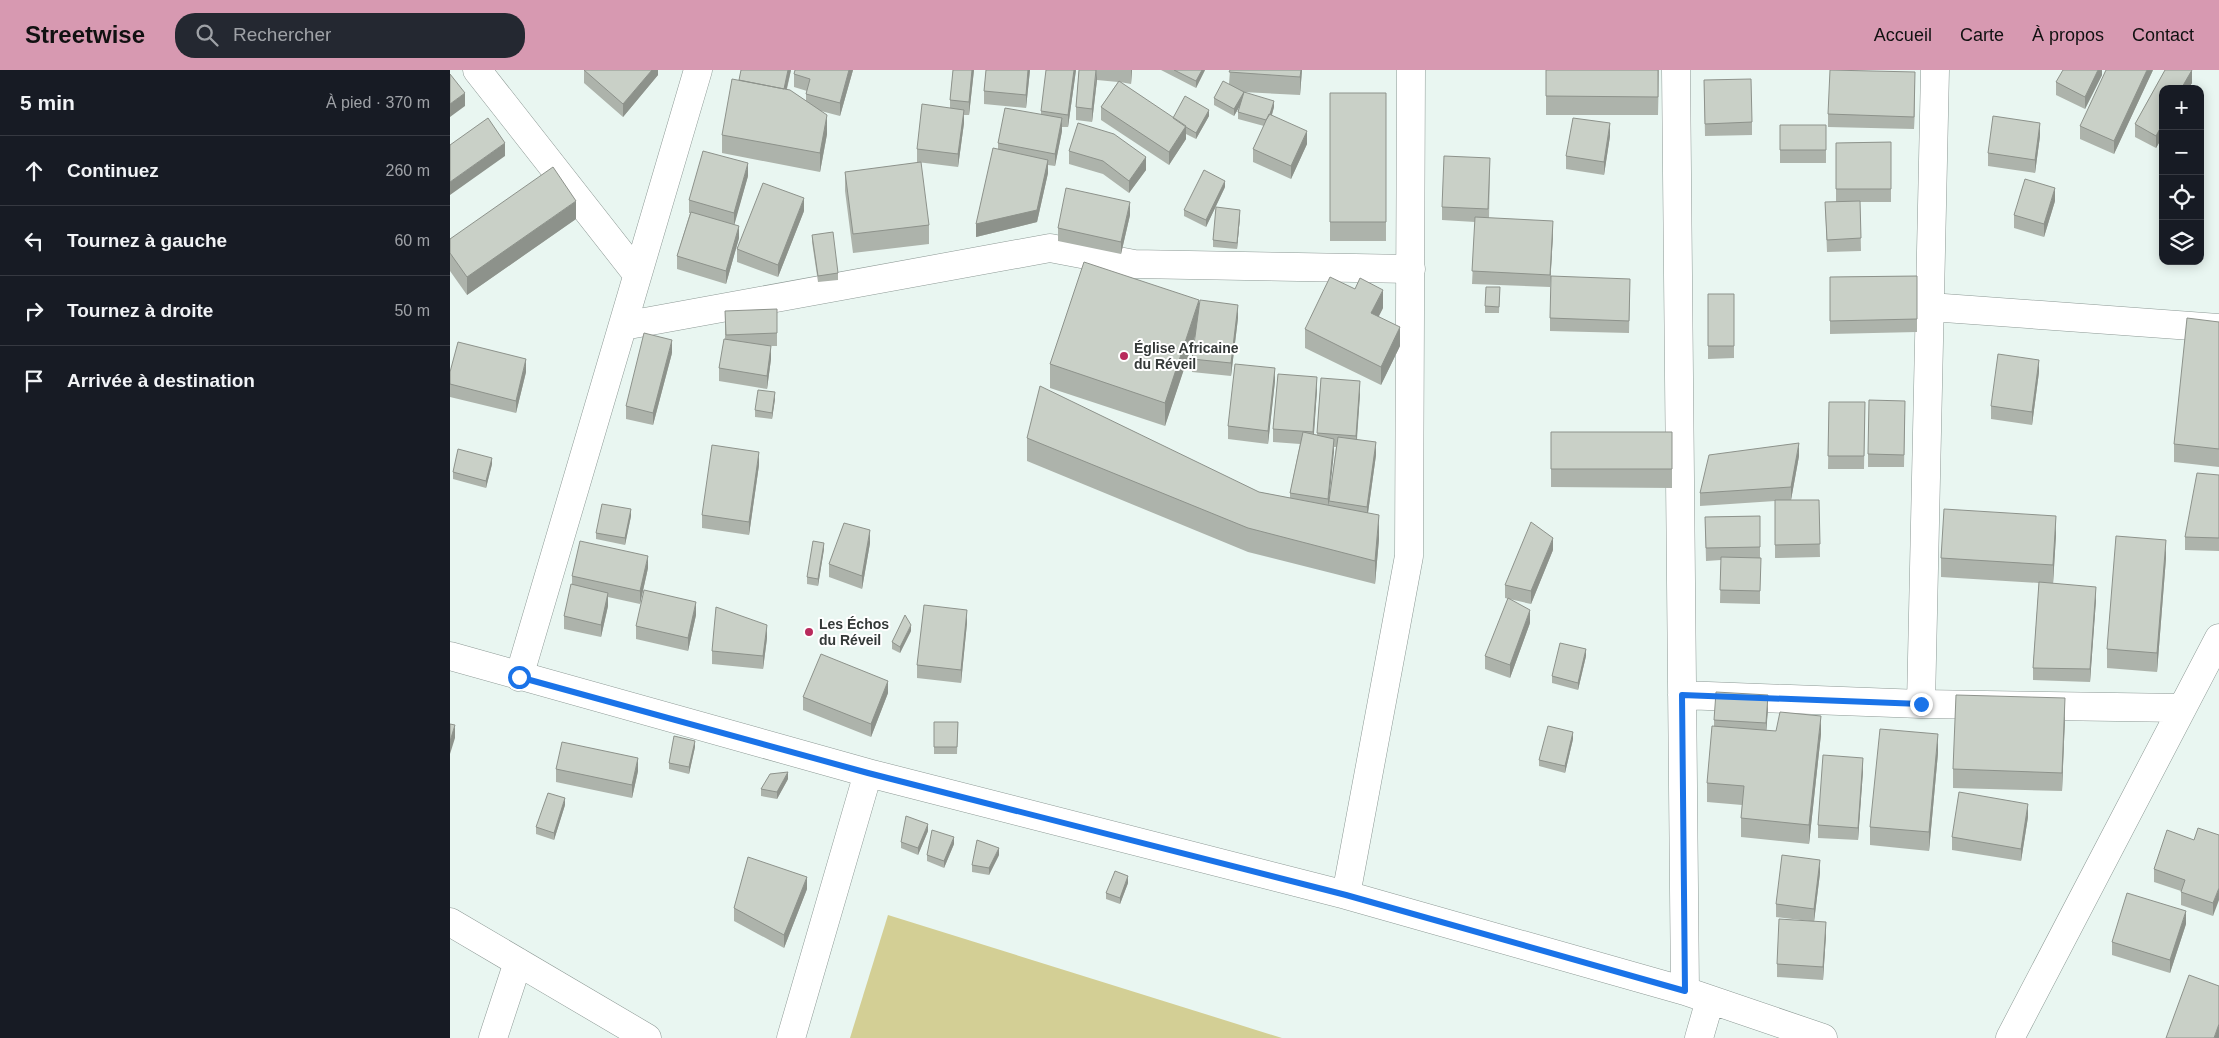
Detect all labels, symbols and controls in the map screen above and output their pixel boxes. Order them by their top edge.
search box [175,13,525,58]
text: Streetwise [25,21,145,48]
icon: search [193,21,221,49]
text: Rechercher [233,24,331,45]
text: Accueil [1874,25,1932,45]
text: Carte [1960,25,2004,45]
text: À propos [2032,25,2104,45]
text: Contact [2132,25,2194,45]
map controls [2159,85,2204,265]
button: + [2159,85,2204,130]
text: 5 min [20,91,75,114]
text: À pied · 370 m [326,94,430,111]
button: − [2159,130,2204,175]
icon: ahead [20,157,48,185]
text: Continuez [67,160,159,181]
text: 260 m [386,162,430,179]
button: locate [2159,175,2204,220]
button: layers [2159,220,2204,265]
icon: left [20,227,48,255]
text: Tournez à gauche [67,230,227,251]
text: 60 m [394,232,430,249]
icon: right [20,297,48,325]
text: Tournez à droite [67,300,213,321]
text: 50 m [394,302,430,319]
place label: Église Africaine du Réveil [1134,340,1239,372]
marker: Église Africaine du Réveil [1118,350,1130,362]
icon: arrive [20,367,48,395]
text: Arrivée à destination [67,370,255,391]
place label: Les Échos du Réveil [819,616,889,648]
marker: Les Échos du Réveil [803,626,815,638]
route start [508,666,531,689]
route end [1910,693,1933,716]

